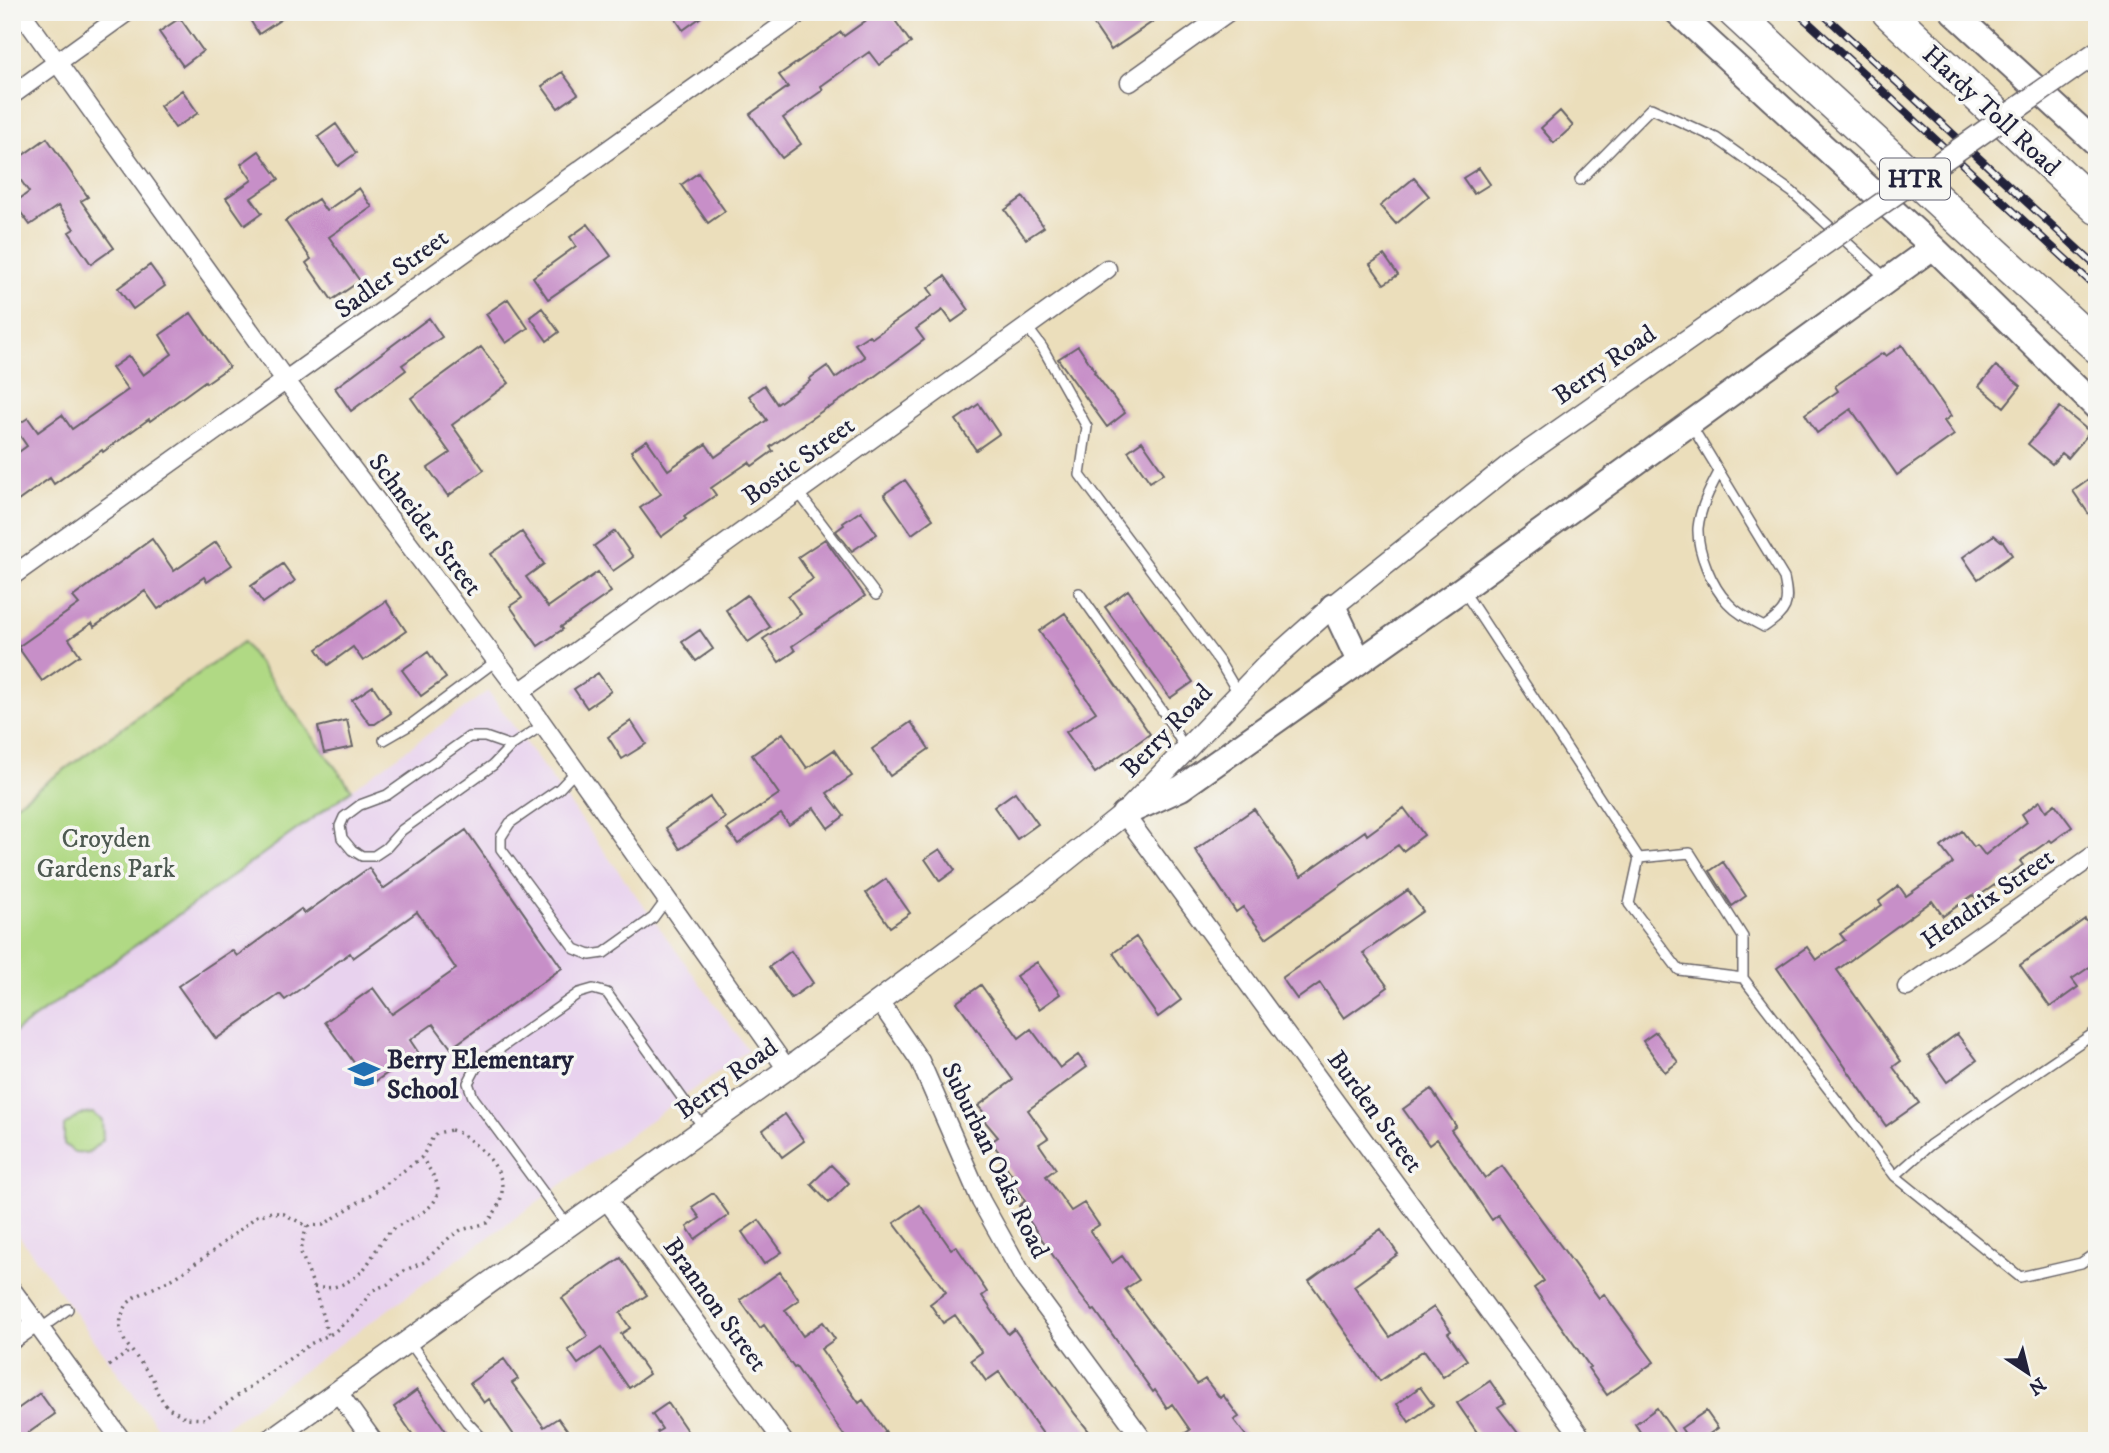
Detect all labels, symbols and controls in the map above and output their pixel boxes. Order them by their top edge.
street label: Hardy Toll Road [1915,38,2067,184]
road number: HTR [1880,159,1950,200]
street label: Sadler Street [328,222,455,327]
street label: Berry Road [1547,318,1663,413]
street label: Bostic Street [736,409,862,513]
street label: Schneider Street [360,447,489,603]
street label: Berry Road [1114,677,1220,785]
park label: Croyden Gardens Park [37,823,176,886]
street label: Hendrix Street [1915,841,2061,957]
street label: Berry Road [669,1031,784,1127]
place label: Berry Elementary School [387,1044,574,1107]
street label: Burden Street [1319,1044,1430,1179]
school or university icon: Berry Elementary School [347,1057,381,1091]
street label: Suburban Oaks Road [933,1058,1056,1264]
street label: Brannon Street [655,1232,774,1378]
north arrow [1994,1338,2064,1408]
text: N [2024,1372,2050,1400]

